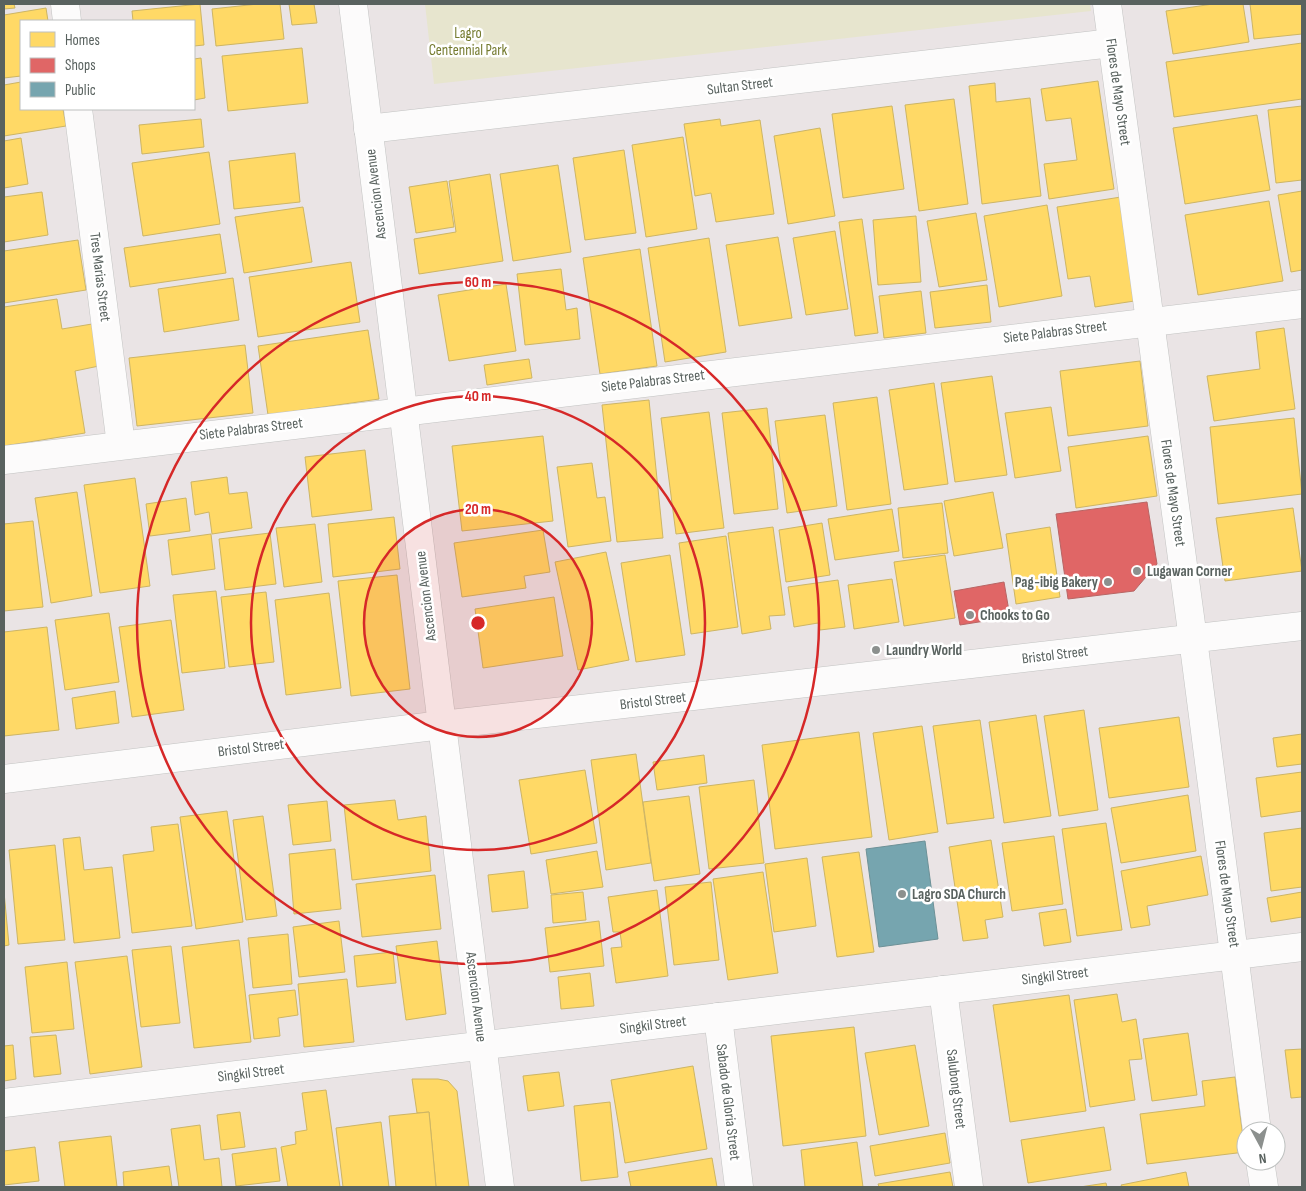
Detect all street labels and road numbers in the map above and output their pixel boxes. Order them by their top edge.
street label: Flores de Mayo Street [1101,37,1135,147]
street label: Sultan Street [706,72,774,99]
street label: Ascencion Avenue [361,148,391,241]
street label: Tres Marias Street [85,231,115,323]
street label: Siete Palabras Street [1002,316,1108,348]
street label: Siete Palabras Street [600,365,706,397]
street label: Siete Palabras Street [198,413,304,445]
street label: Flores de Mayo Street [1156,438,1190,548]
street label: Ascencion Avenue [411,550,441,643]
street label: Bristol Street [1021,641,1090,668]
street label: Bristol Street [619,687,688,714]
street label: Bristol Street [217,734,286,761]
street label: Flores de Mayo Street [1210,839,1244,949]
street label: Ascencion Avenue [461,950,491,1043]
street label: Singkil Street [1021,962,1090,990]
street label: Singkil Street [619,1011,688,1039]
street label: Sabado de Gloria Street [711,1043,745,1162]
street label: Salubong Street [942,1048,970,1130]
street label: Singkil Street [217,1059,286,1087]

